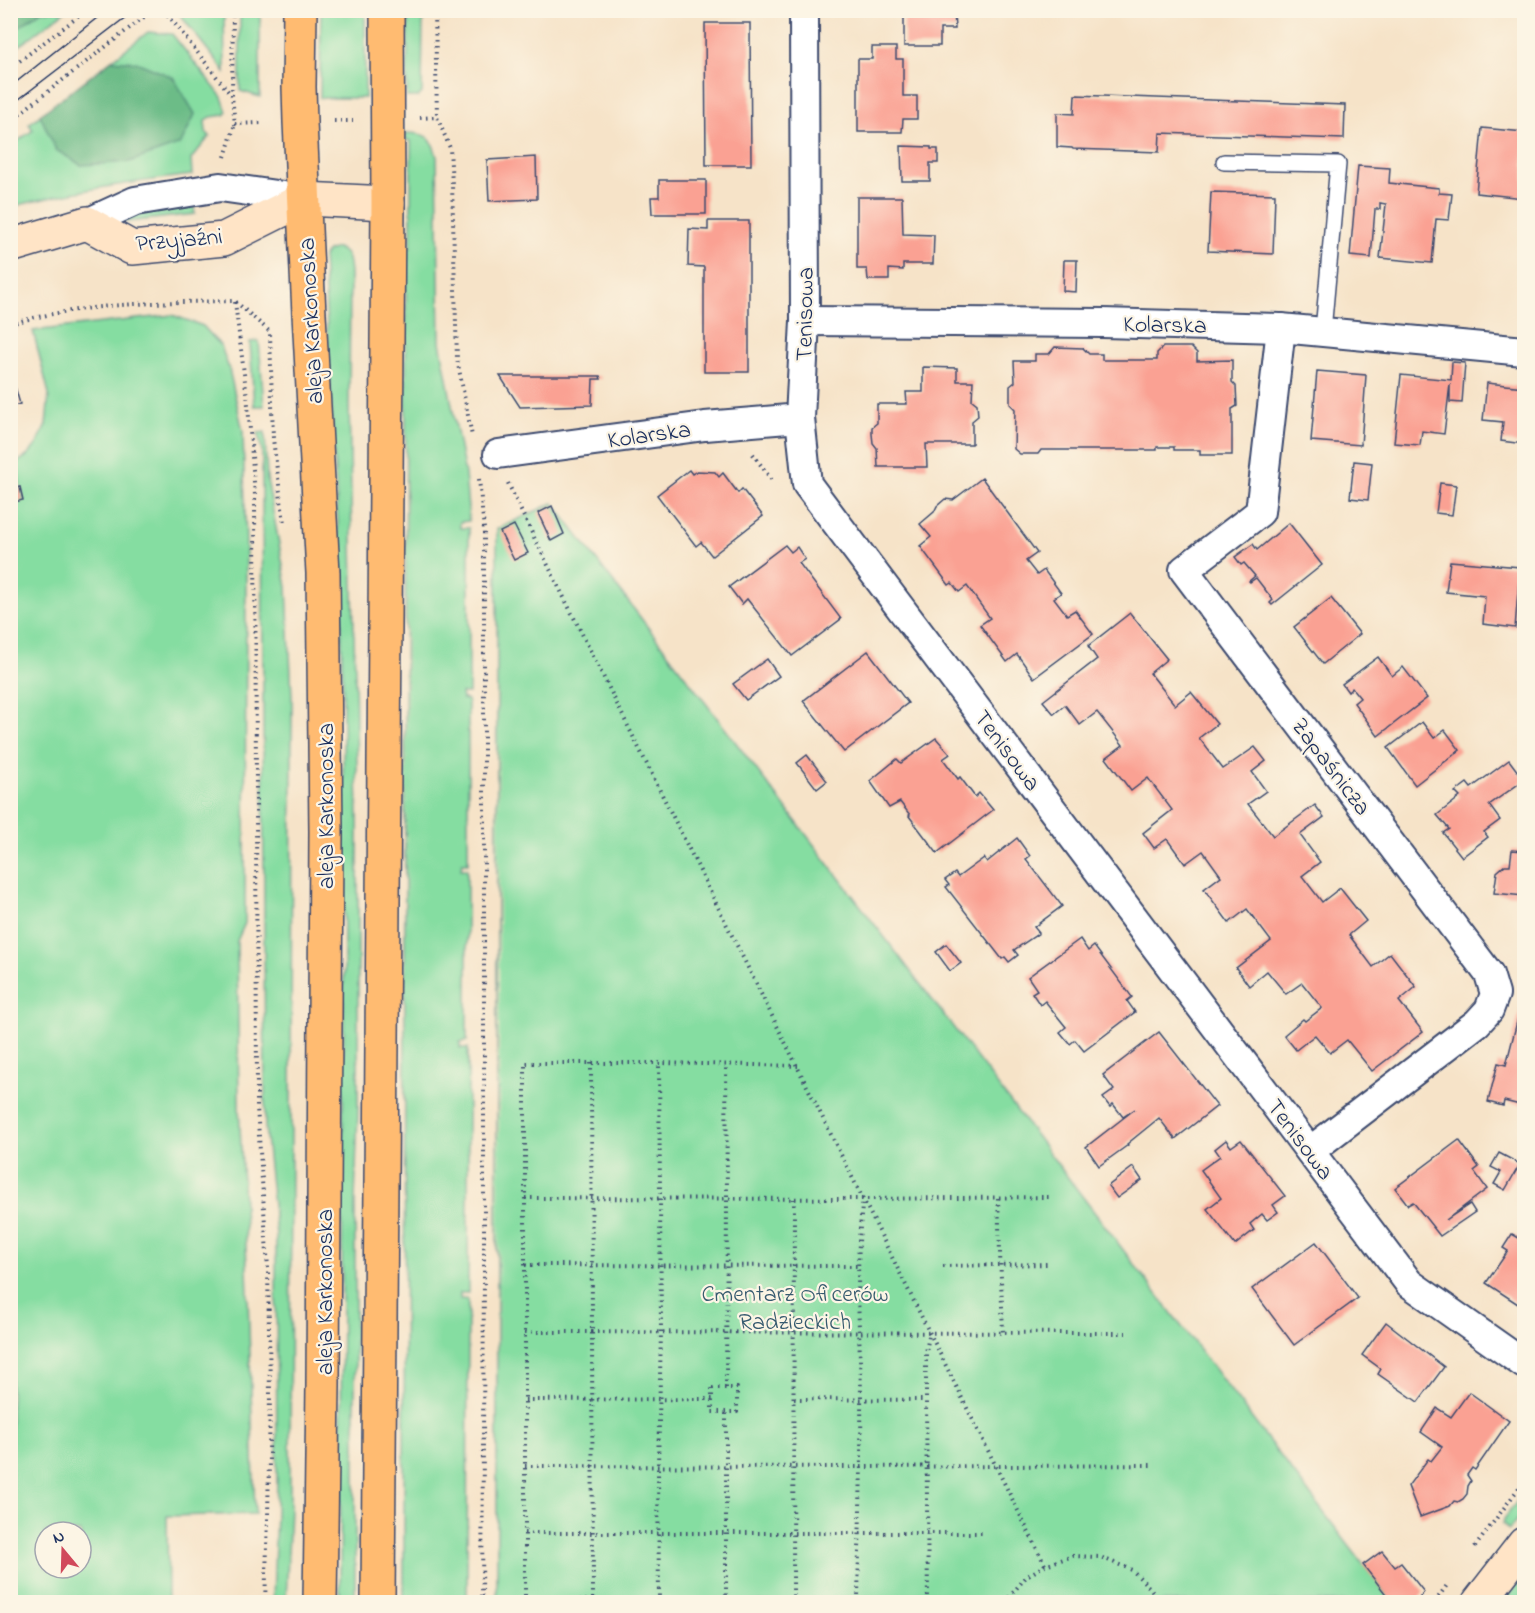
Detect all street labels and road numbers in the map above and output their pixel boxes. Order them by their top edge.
street label: Przyjaźni [134,220,224,264]
street label: aleja Karkonoska [291,237,334,405]
street label: Tenisowa [788,267,825,361]
street label: Kolarska [1123,308,1207,345]
street label: Kolarska [606,413,693,460]
street label: Tenisowa [964,703,1048,800]
street label: Zapaśnicza [1282,711,1378,824]
street label: aleja Karkonoska [310,723,345,889]
street label: Tenisowa [1257,1092,1341,1189]
street label: aleja Karkonoska [309,1209,344,1375]

